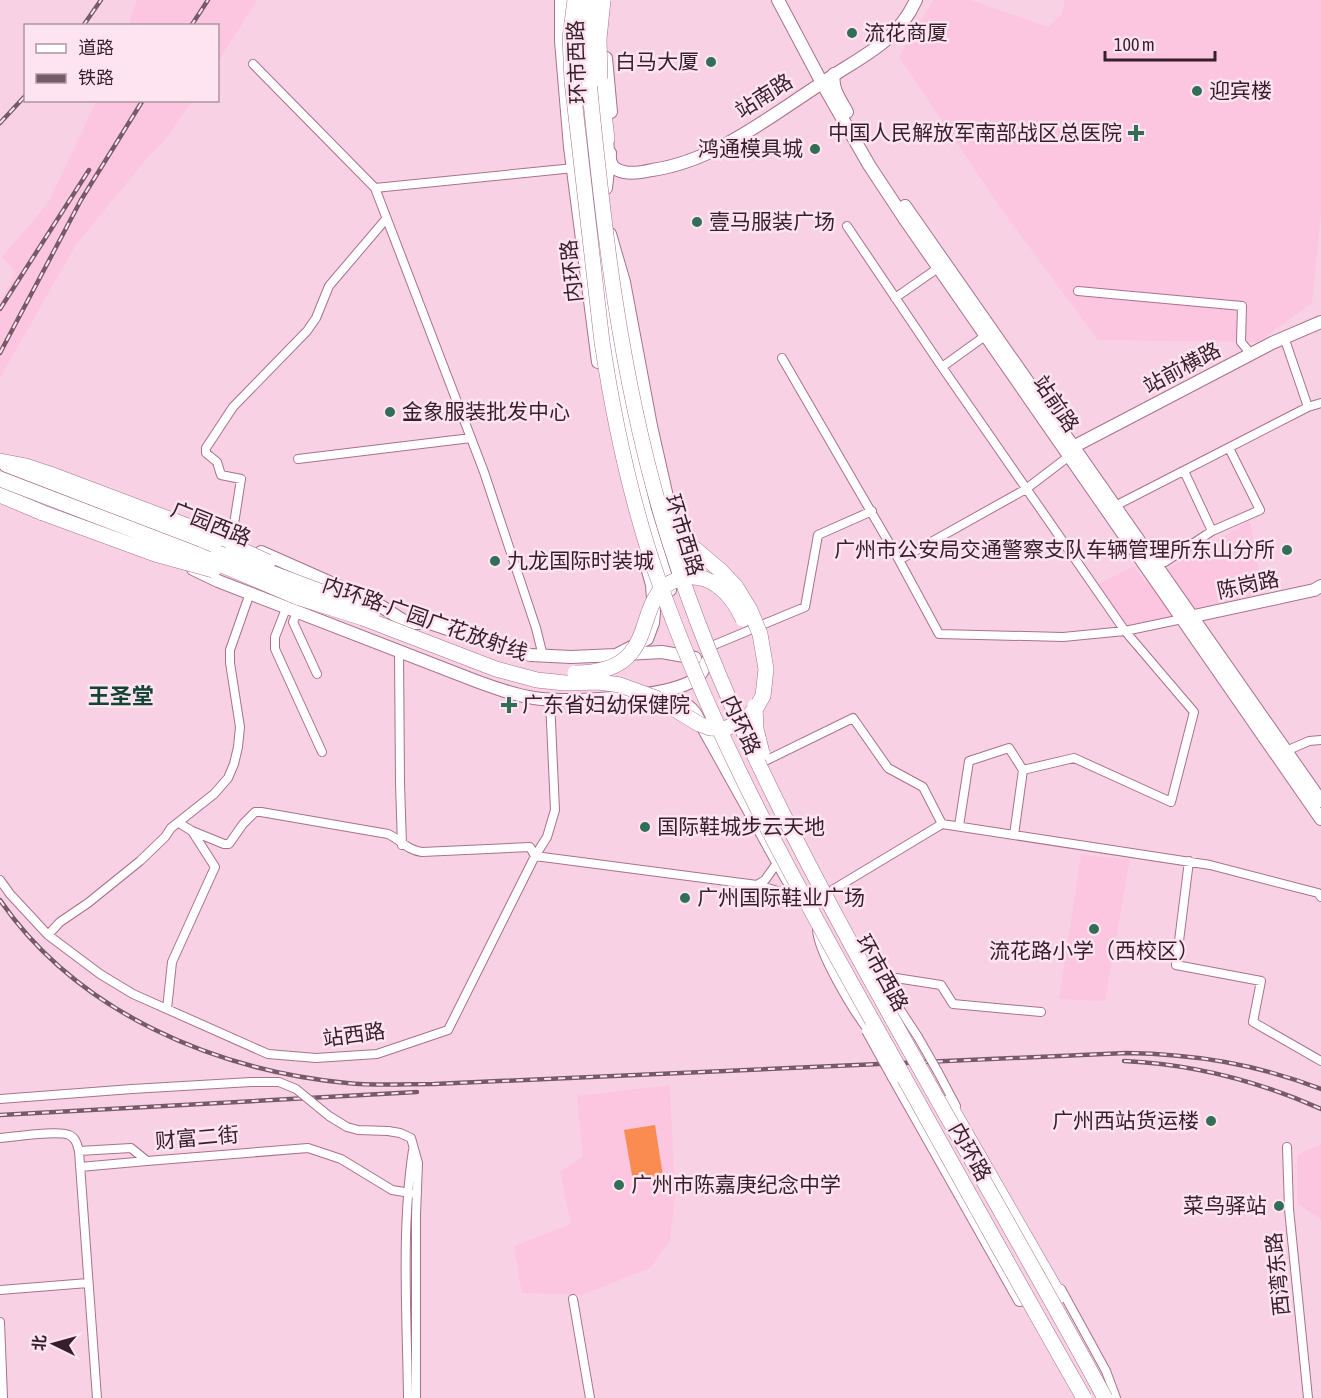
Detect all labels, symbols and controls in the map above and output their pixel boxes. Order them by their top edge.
street label: 环市西路 [563,20,589,104]
place label: 流花商厦 [864,20,948,44]
legend [24,24,219,102]
scale bar [1105,24,1214,62]
marker: 流花商厦 [845,26,859,40]
text: 100 m [1114,34,1155,55]
text: 道路 [78,37,114,58]
place label: 白马大厦 [615,49,699,73]
marker: 白马大厦 [704,55,718,69]
text: 铁路 [78,67,114,88]
street label: 站南路 [730,68,797,122]
place label: 迎宾楼 [1209,78,1272,102]
marker: 迎宾楼 [1190,84,1204,98]
place label: 中国人民解放军南部战区总医院 [828,120,1122,144]
marker: 中国人民解放军南部战区总医院 [1127,124,1145,142]
place label: 鸿通模具城 [698,136,803,160]
marker: 鸿通模具城 [808,142,822,156]
place label: 壹马服装广场 [709,209,835,233]
marker: 壹马服装广场 [690,215,704,229]
street label: 内环路 [556,239,586,304]
street label: 站前横路 [1139,337,1224,397]
street label: 站前路 [1029,371,1084,436]
place label: 金象服装批发中心 [402,399,570,423]
marker: 金象服装批发中心 [383,405,397,419]
street label: 环市西路 [661,491,709,578]
street label: 广园西路 [168,496,255,550]
place label: 广州市公安局交通警察支队车辆管理所东山分所 [834,537,1275,561]
marker: 广州市公安局交通警察支队车辆管理所东山分所 [1280,543,1294,557]
place label: 九龙国际时装城 [507,548,654,572]
marker: 九龙国际时装城 [488,554,502,568]
street label: 陈岗路 [1214,566,1281,602]
street label: 内环路-广园广花放射线 [320,572,531,664]
district label: 王圣堂 [88,683,154,709]
street label: 内环路 [718,691,766,758]
place label: 广东省妇幼保健院 [522,692,690,716]
marker: 广东省妇幼保健院 [500,696,518,714]
place label: 国际鞋城步云天地 [657,814,825,838]
marker: 国际鞋城步云天地 [638,820,652,834]
place label: 广州国际鞋业广场 [697,885,865,909]
marker: 广州国际鞋业广场 [678,891,692,905]
marker: 流花路小学（西校区） [1087,922,1101,936]
street label: 环市西路 [852,930,914,1015]
place label: 流花路小学（西校区） [989,938,1199,962]
street label: 站西路 [321,1018,387,1050]
place label: 广州西站货运楼 [1052,1108,1199,1132]
marker: 广州西站货运楼 [1204,1114,1218,1128]
street label: 内环路 [945,1118,997,1185]
street label: 财富二街 [154,1121,240,1153]
place label: 广州市陈嘉庚纪念中学 [631,1172,841,1196]
marker: 广州市陈嘉庚纪念中学 [612,1178,626,1192]
place label: 菜鸟驿站 [1183,1193,1267,1217]
marker: 菜鸟驿站 [1272,1199,1286,1213]
street label: 西湾东路 [1261,1231,1293,1317]
north arrow [24,1314,84,1374]
text: 北 [29,1334,49,1351]

